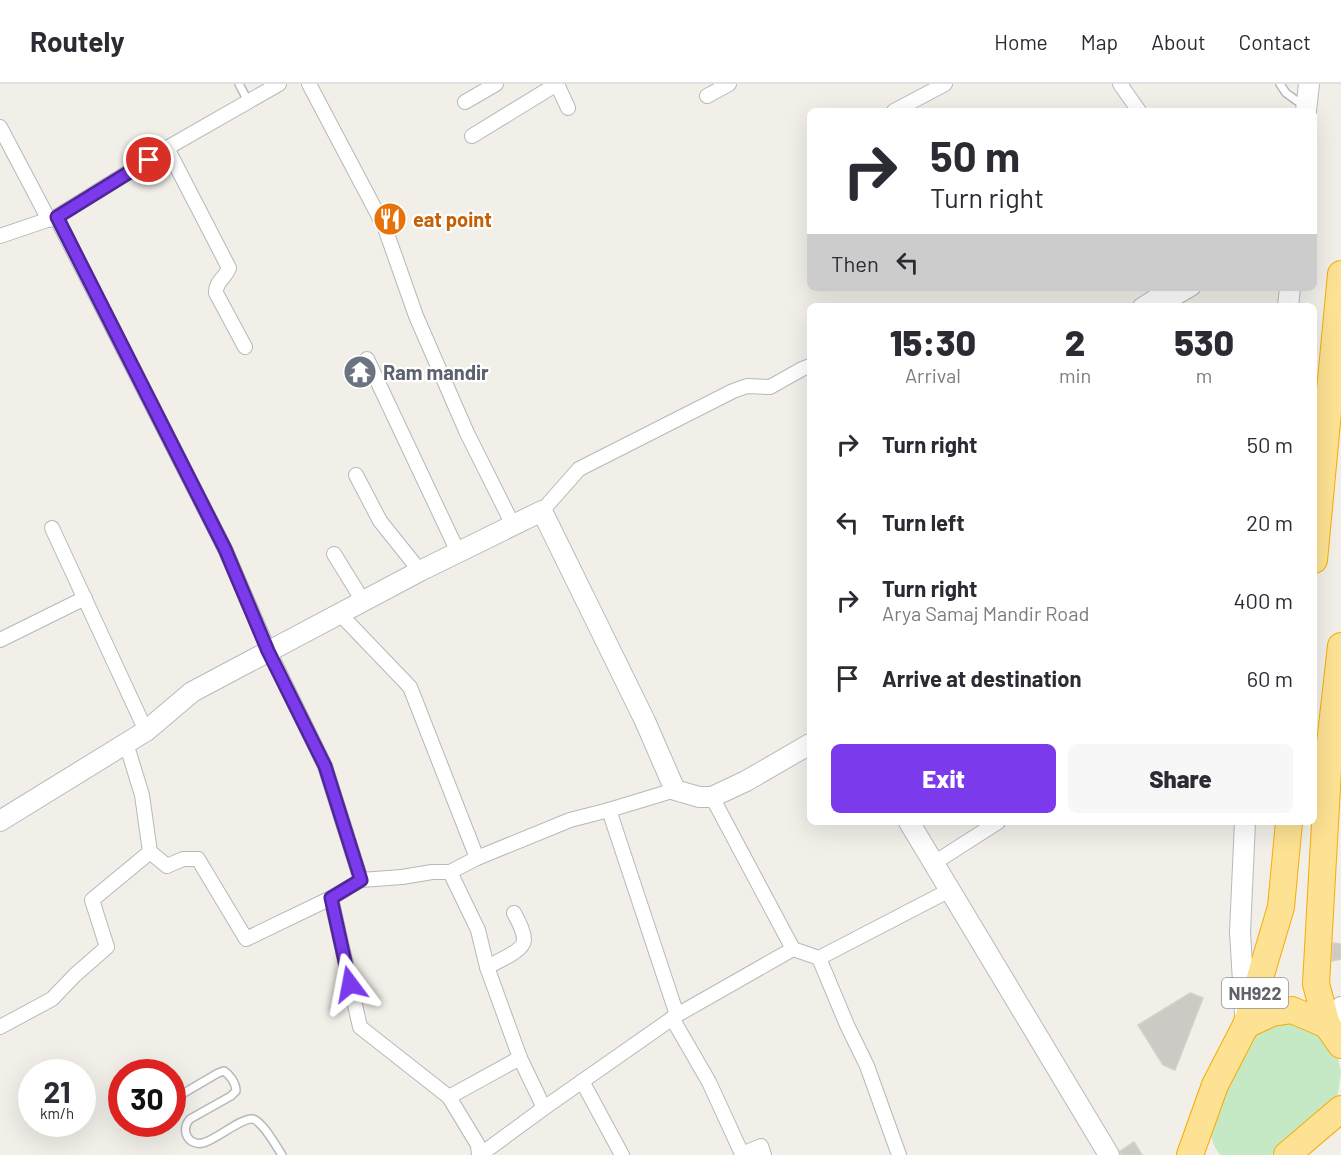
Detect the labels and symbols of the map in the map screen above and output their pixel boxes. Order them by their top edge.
pin [123,134,174,185]
restaurant icon: eat point [372,201,408,237]
place label: eat point [413,207,492,231]
temple icon: Ram mandir [342,354,378,390]
place label: Ram mandir [383,360,489,384]
position arrow [318,952,382,1016]
road number: NH922 [1222,978,1288,1008]
speed limit sign: 30 [108,1059,186,1137]

